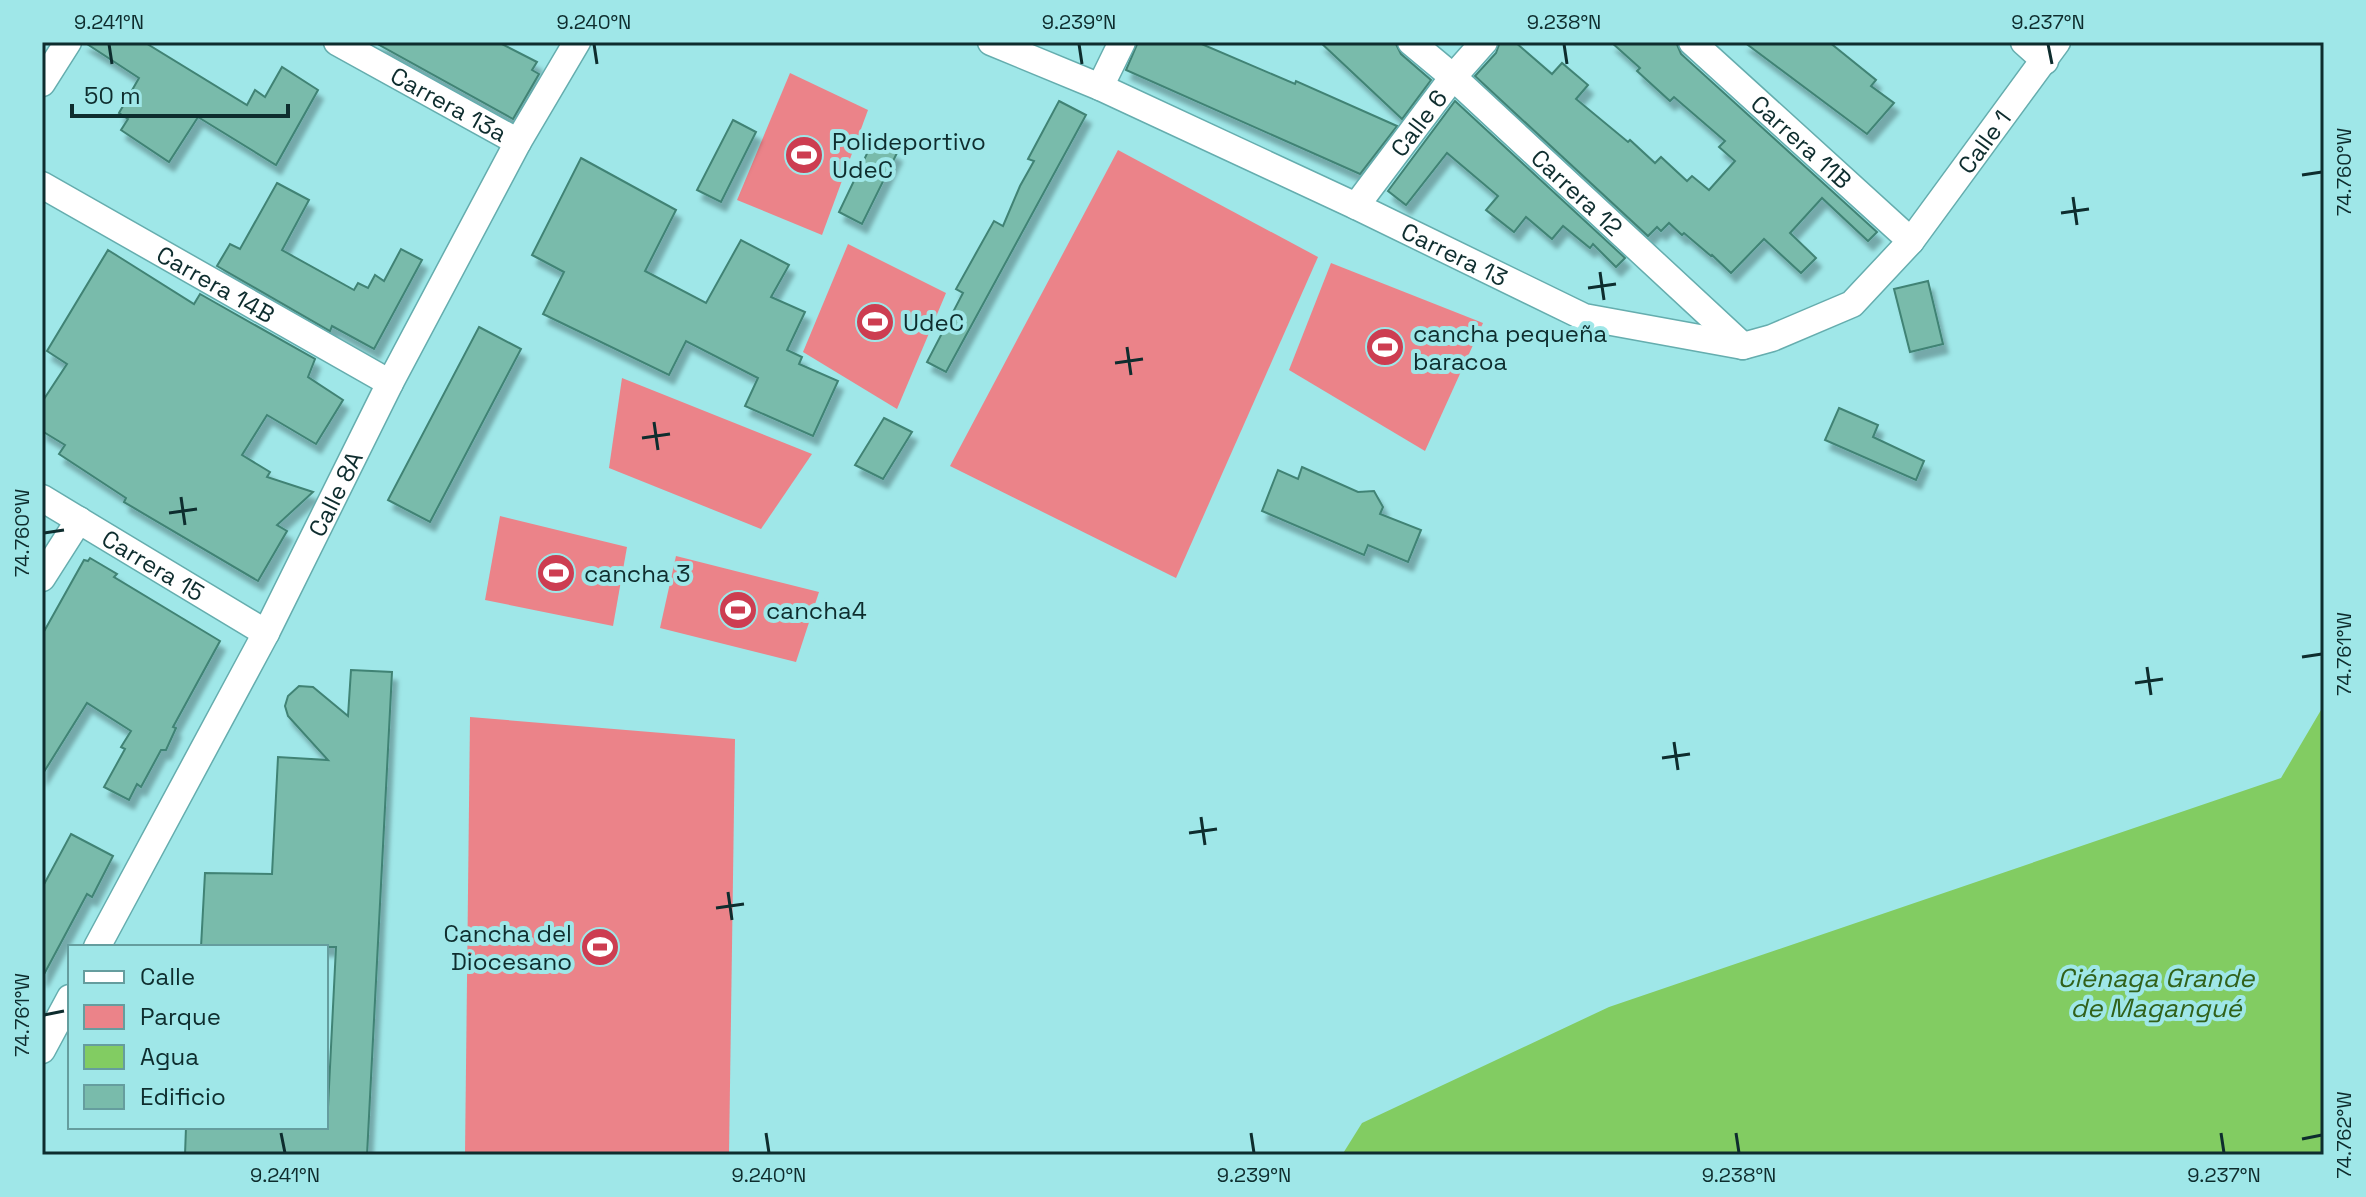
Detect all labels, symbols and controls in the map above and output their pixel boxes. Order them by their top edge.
text: 9.241°N [74,9,144,35]
text: 9.240°N [557,9,631,35]
text: 9.239°N [1042,9,1116,35]
text: 9.238°N [1527,9,1601,35]
text: 9.237°N [2011,9,2085,35]
street label: Carrera 13a [385,59,513,149]
scale bar [72,68,288,118]
text: 50 m [84,80,141,111]
street label: Calle 6 [1383,83,1454,163]
street label: Carrera 11B [1745,88,1858,195]
street label: Calle 1 [1950,104,2018,180]
place label: Polideportivo UdeC [832,126,986,185]
text: 74.760°W [2331,128,2357,216]
sports icon: Polideportivo UdeC [783,134,825,176]
street label: Carrera 12 [1525,142,1630,242]
street label: Carrera 13 [1397,215,1513,293]
street label: Carrera 14B [151,238,280,330]
sports icon: UdeC [854,301,896,343]
place label: UdeC [903,307,964,338]
place label: cancha pequeña baracoa [1413,318,1608,377]
sports icon: cancha pequeña baracoa [1364,326,1406,368]
street label: Calle 8A [301,446,369,542]
text: 74.760°W [9,489,35,577]
street label: Carrera 15 [96,522,210,608]
sports icon: cancha 3 [535,552,577,594]
place label: cancha 3 [584,558,690,589]
sports icon: cancha4 [717,589,759,631]
place label: cancha4 [766,595,867,626]
text: 74.761°W [2331,612,2357,696]
place label: Cancha del Diocesano [444,918,572,977]
sports icon: Cancha del Diocesano [579,926,621,968]
legend [68,945,328,1129]
text: Calle [140,961,195,992]
water label: Ciénaga Grande de Magangué [2058,961,2256,1025]
text: 74.761°W [9,973,35,1057]
text: Parque [140,1001,221,1032]
text: Agua [140,1041,199,1072]
text: Edificio [140,1081,226,1112]
text: 74.762°W [2331,1091,2357,1179]
text: 9.241°N [250,1162,320,1188]
text: 9.240°N [732,1162,806,1188]
text: 9.239°N [1217,1162,1291,1188]
text: 9.238°N [1702,1162,1776,1188]
text: 9.237°N [2187,1162,2261,1188]

